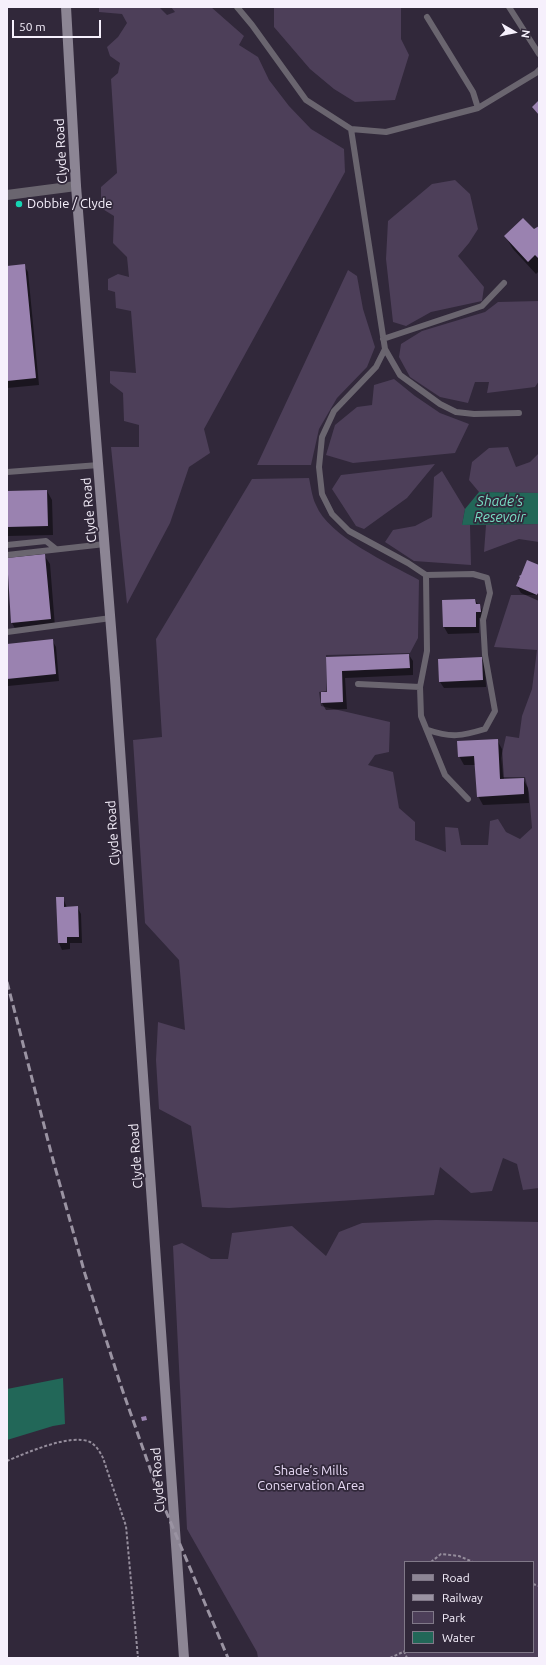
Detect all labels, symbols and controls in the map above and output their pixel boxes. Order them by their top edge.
scale bar [14,12,103,38]
north arrow [494,12,534,52]
text: 50 m [19,20,46,33]
text: N [519,29,532,39]
street label: Clyde Road [52,118,70,184]
place label: Dobbie / Clyde [27,196,112,212]
marker: Dobbie / Clyde [14,199,24,209]
street label: Clyde Road [78,477,100,543]
water label: Shade’s Resevoir [474,493,526,526]
street label: Clyde Road [103,800,123,866]
street label: Clyde Road [126,1123,146,1189]
street label: Clyde Road [148,1447,168,1513]
park label: Shade’s Mills Conservation Area [257,1463,365,1494]
legend [404,1561,534,1653]
text: Road [442,1571,470,1584]
text: Railway [442,1591,483,1604]
text: Park [442,1611,466,1624]
text: Water [442,1631,475,1644]

